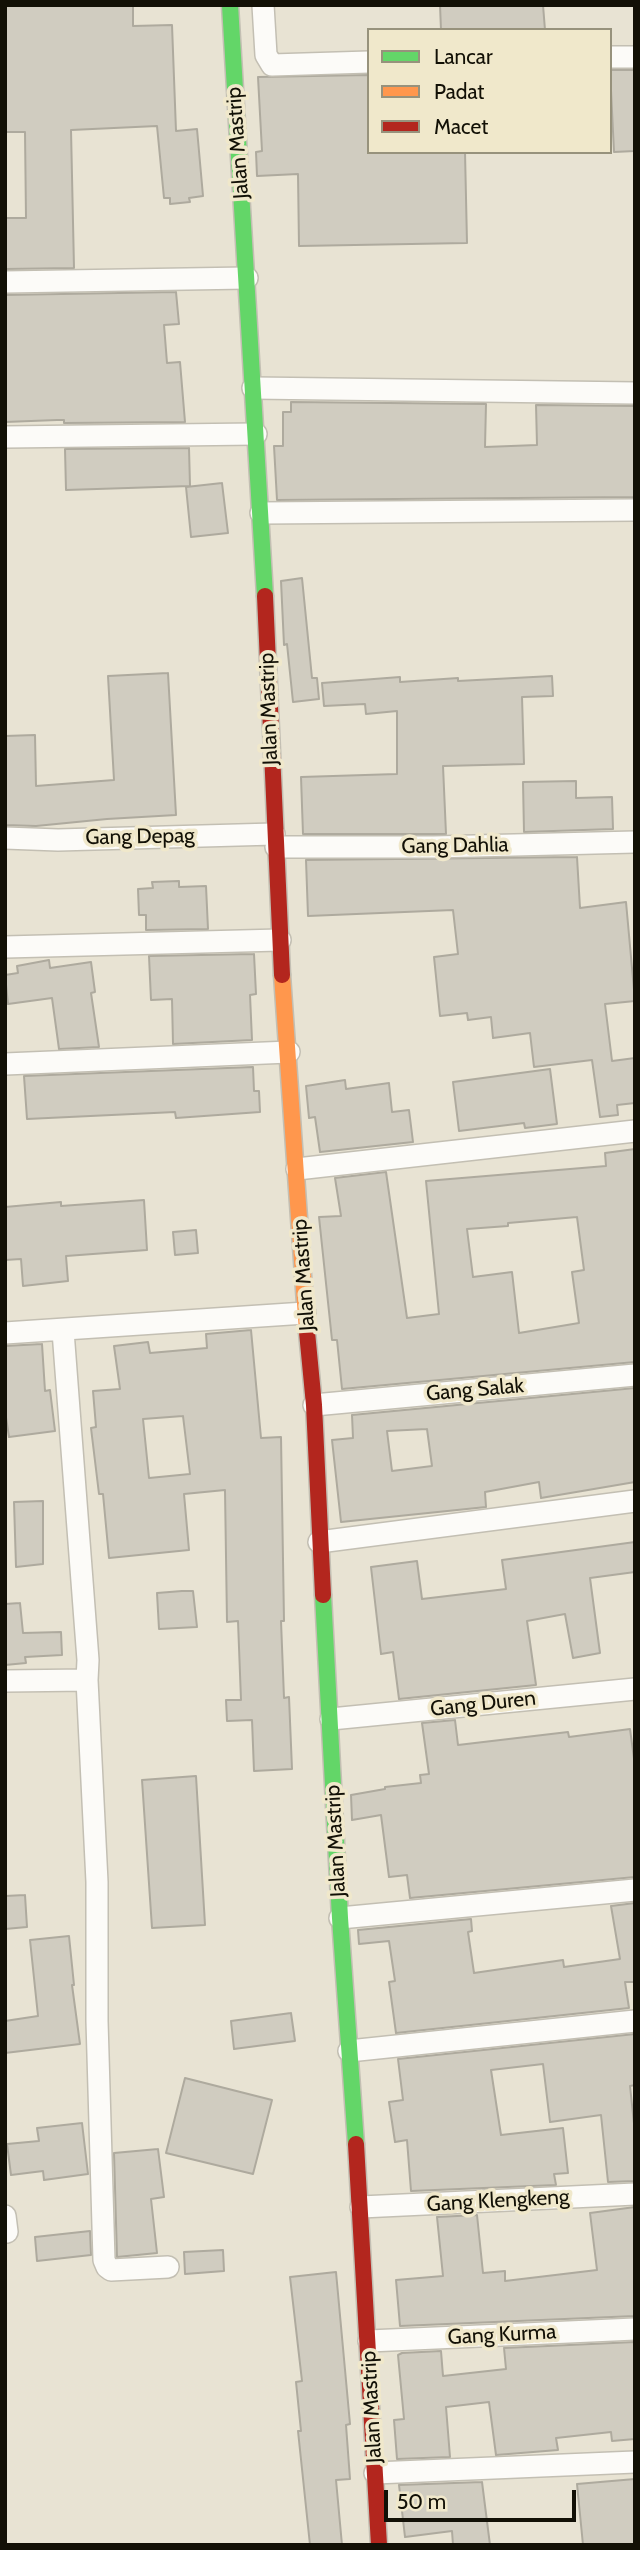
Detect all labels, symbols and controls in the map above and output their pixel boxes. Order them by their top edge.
legend [367,28,612,154]
text: Lancar [434,44,493,69]
text: Padat [434,79,484,104]
street label: Jalan Mastrip [222,86,254,200]
text: Macet [434,114,488,139]
street label: Jalan Mastrip [254,652,284,766]
street label: Gang Depag [85,823,195,851]
street label: Gang Dahlia [401,832,509,860]
street label: Jalan Mastrip [288,1218,320,1332]
street label: Gang Salak [425,1373,525,1407]
street label: Gang Duren [429,1686,537,1722]
street label: Jalan Mastrip [320,1784,352,1898]
street label: Gang Klengkeng [426,2185,570,2217]
street label: Gang Kurma [447,2320,557,2350]
street label: Jalan Mastrip [356,2350,388,2464]
scale bar [388,2476,580,2520]
text: 50 m [397,2489,446,2514]

